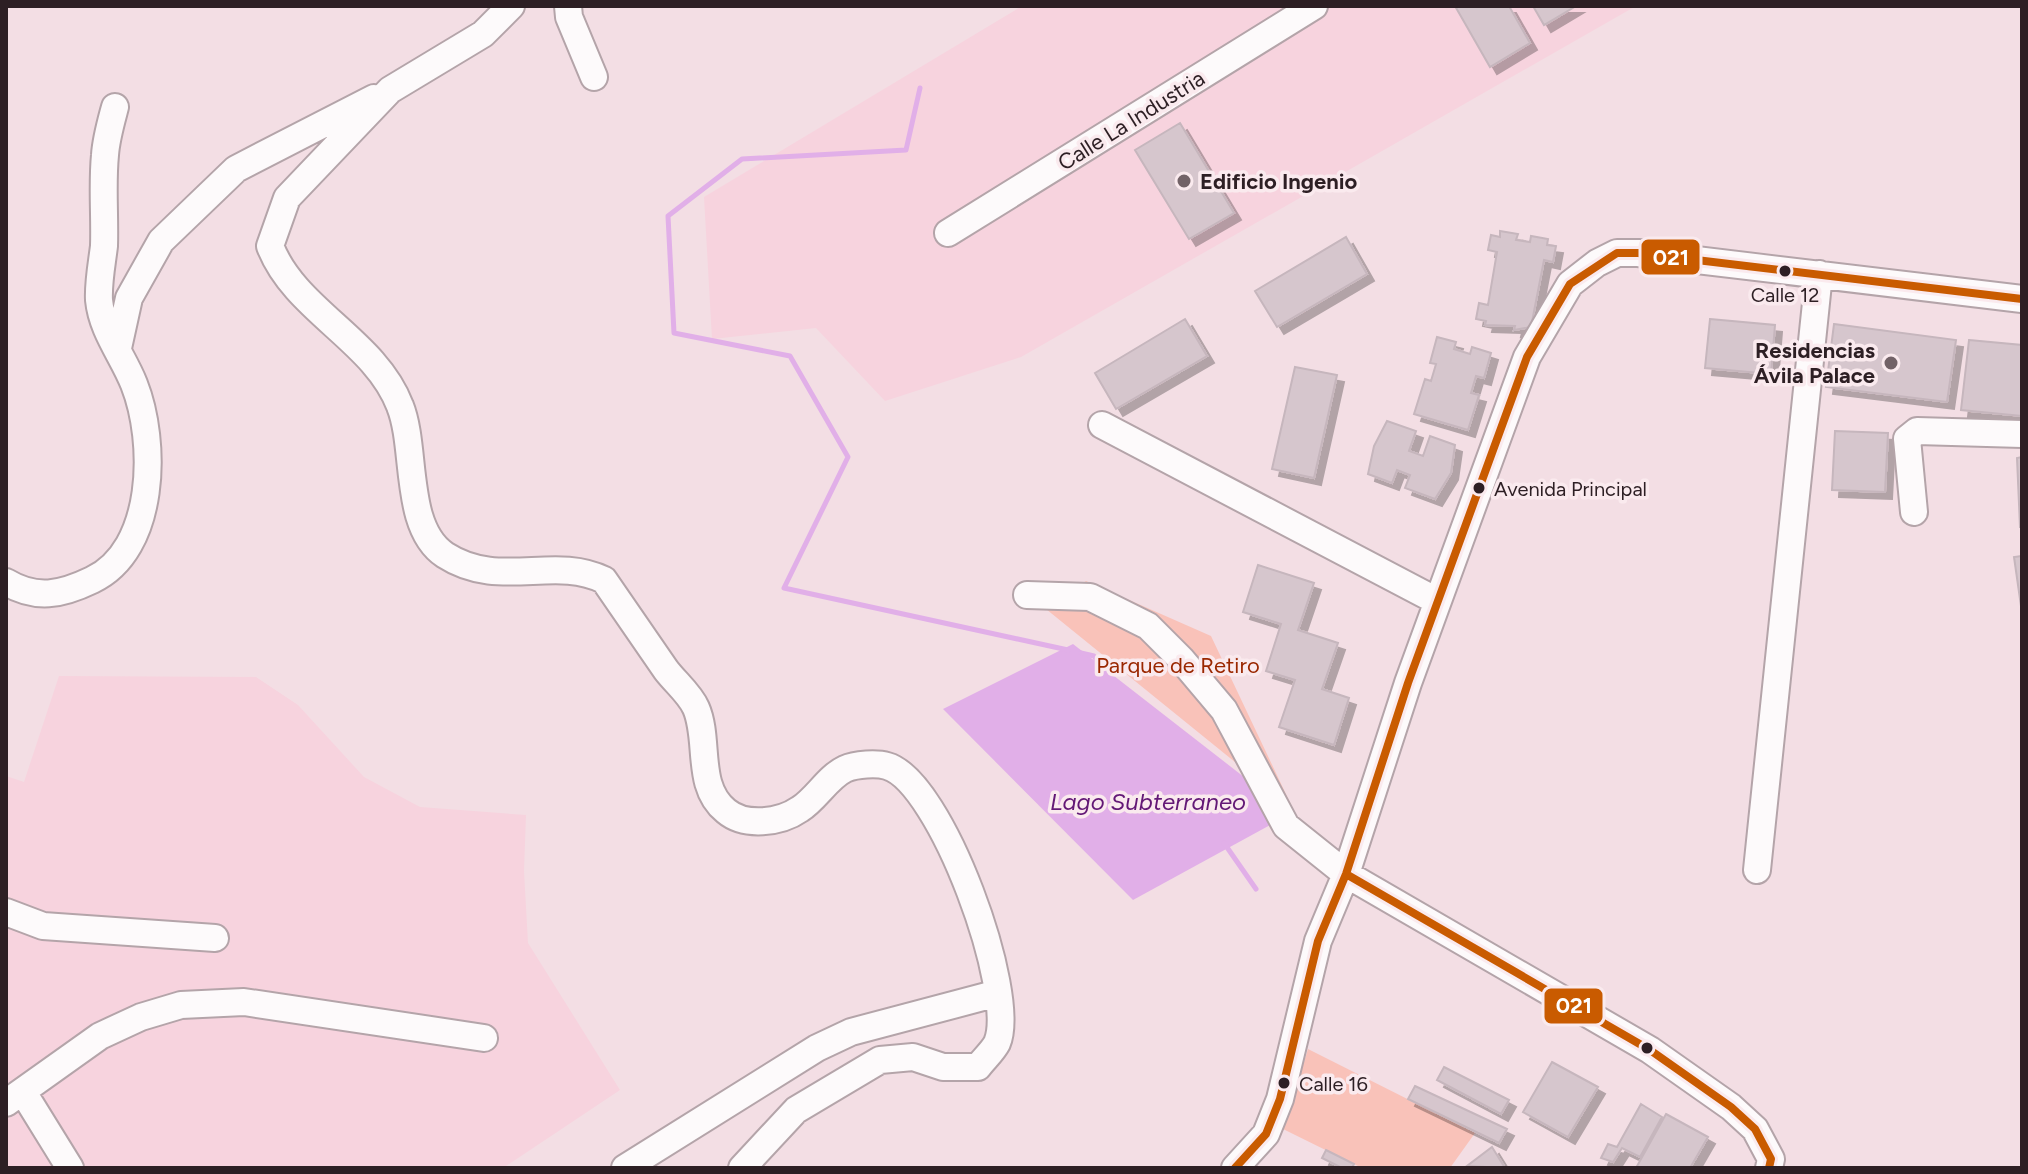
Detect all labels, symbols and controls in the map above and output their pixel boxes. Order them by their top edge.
street label: Calle La Industria [1053,64,1210,176]
place label: Edificio Ingenio [1200,168,1358,195]
marker: Edificio Ingenio [1175,172,1193,190]
line badge: 021 [1640,238,1701,276]
text: 021 [1653,244,1689,271]
marker: Calle 12 [1777,263,1793,279]
place label: Calle 12 [1751,283,1819,307]
place label: Residencias Ávila Palace [1754,337,1875,389]
marker: Residencias Ávila Palace [1882,354,1900,372]
place label: Avenida Principal [1494,477,1647,501]
marker: Avenida Principal [1471,480,1487,496]
park label: Parque de Retiro [1096,652,1260,679]
water label: Lago Subterraneo [1050,787,1246,816]
line badge: 021 [1543,987,1604,1025]
text: 021 [1556,992,1592,1019]
unlabelled marker [1639,1040,1655,1056]
place label: Calle 16 [1299,1072,1368,1096]
marker: Calle 16 [1276,1075,1292,1091]

